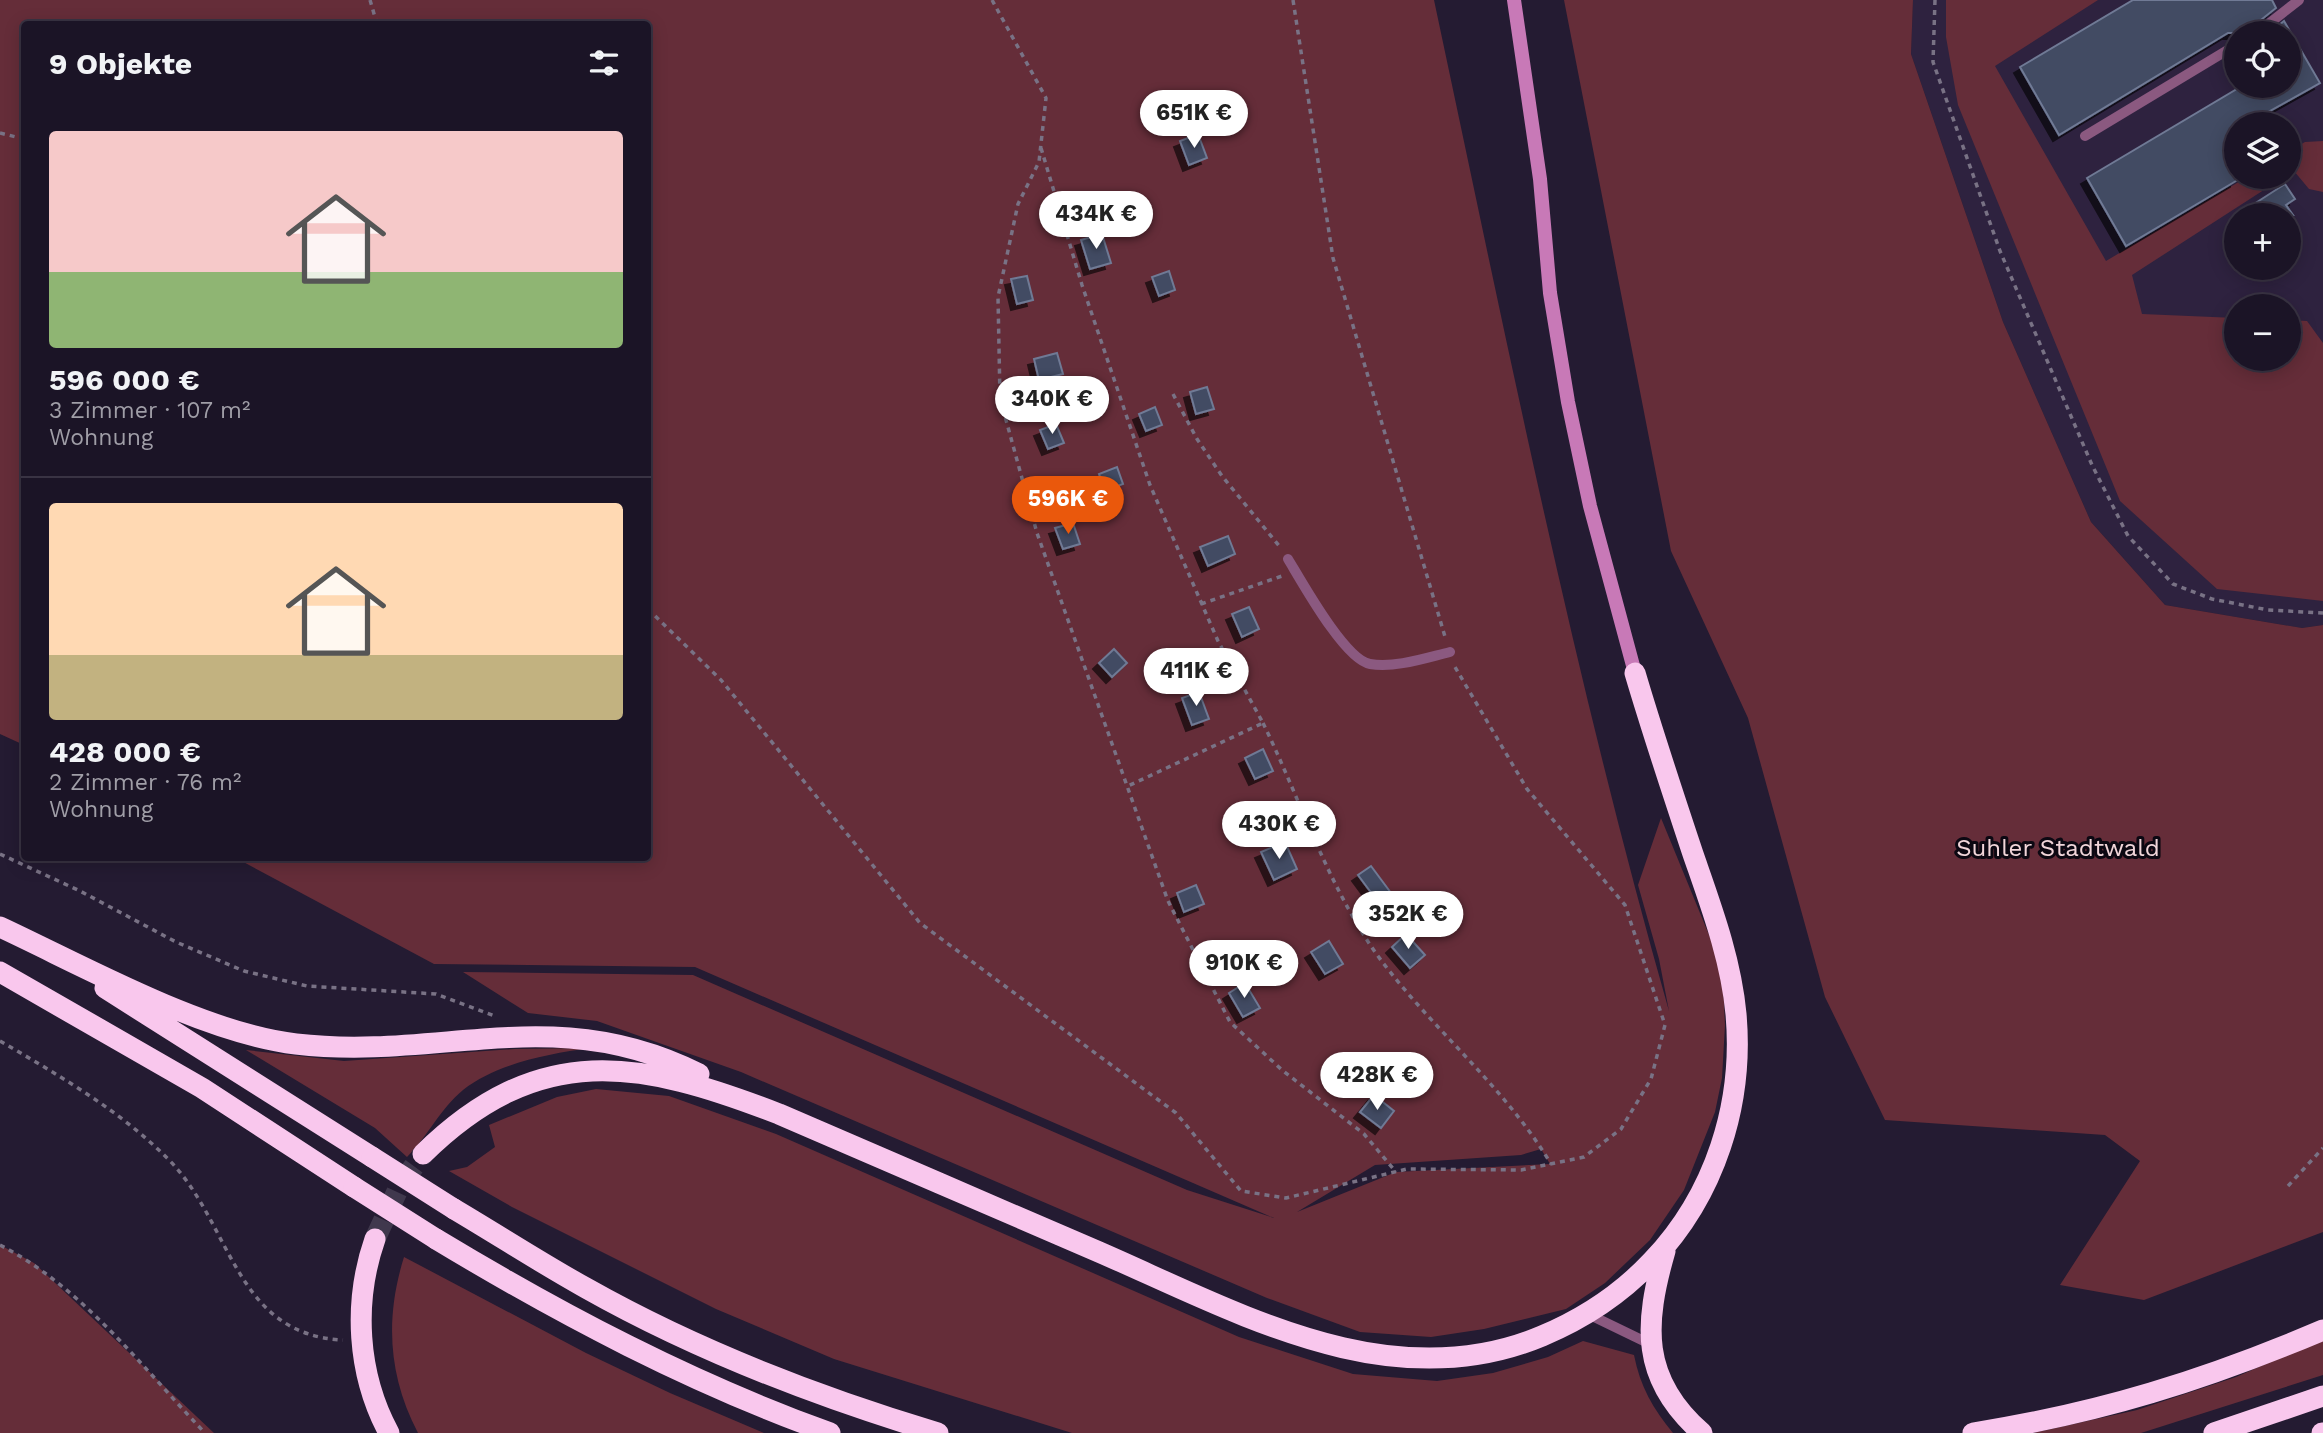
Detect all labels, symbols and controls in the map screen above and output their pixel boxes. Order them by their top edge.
map controls [2224,21,2301,371]
button: locate [2224,21,2301,98]
icon: filters [585,44,623,82]
text: 9 Objekte [49,46,192,81]
pin: 651K € [1137,90,1251,150]
text: 651K € [1156,99,1232,126]
button: layers [2224,112,2301,189]
icon: home [273,176,399,302]
pin: 434K € [1039,191,1153,251]
text: 434K € [1055,200,1137,227]
button: + [2224,203,2301,280]
button: − [2224,294,2301,371]
text: 596 000 € [49,362,200,397]
pin: 340K € [995,376,1109,436]
text: 340K € [1011,385,1093,412]
text: 3 Zimmer · 107 m² [49,397,250,424]
text: Wohnung [49,424,153,451]
pin: 596K € [1011,476,1125,536]
text: 596K € [1028,485,1108,512]
icon: home [273,548,399,674]
pin: 411K € [1139,648,1253,708]
text: 411K € [1160,657,1232,684]
text: 428 000 € [49,734,201,769]
text: 2 Zimmer · 76 m² [49,769,241,796]
text: Wohnung [49,796,153,823]
pin: 430K € [1222,802,1336,861]
text: 430K € [1238,810,1320,837]
park label: Suhler Stadtwald [1956,834,2160,862]
pin: 352K € [1351,892,1465,951]
text: 352K € [1368,900,1448,927]
pin: 910K € [1187,940,1301,1000]
text: 910K € [1205,949,1283,976]
pin: 428K € [1320,1052,1434,1112]
text: 428K € [1336,1061,1418,1088]

